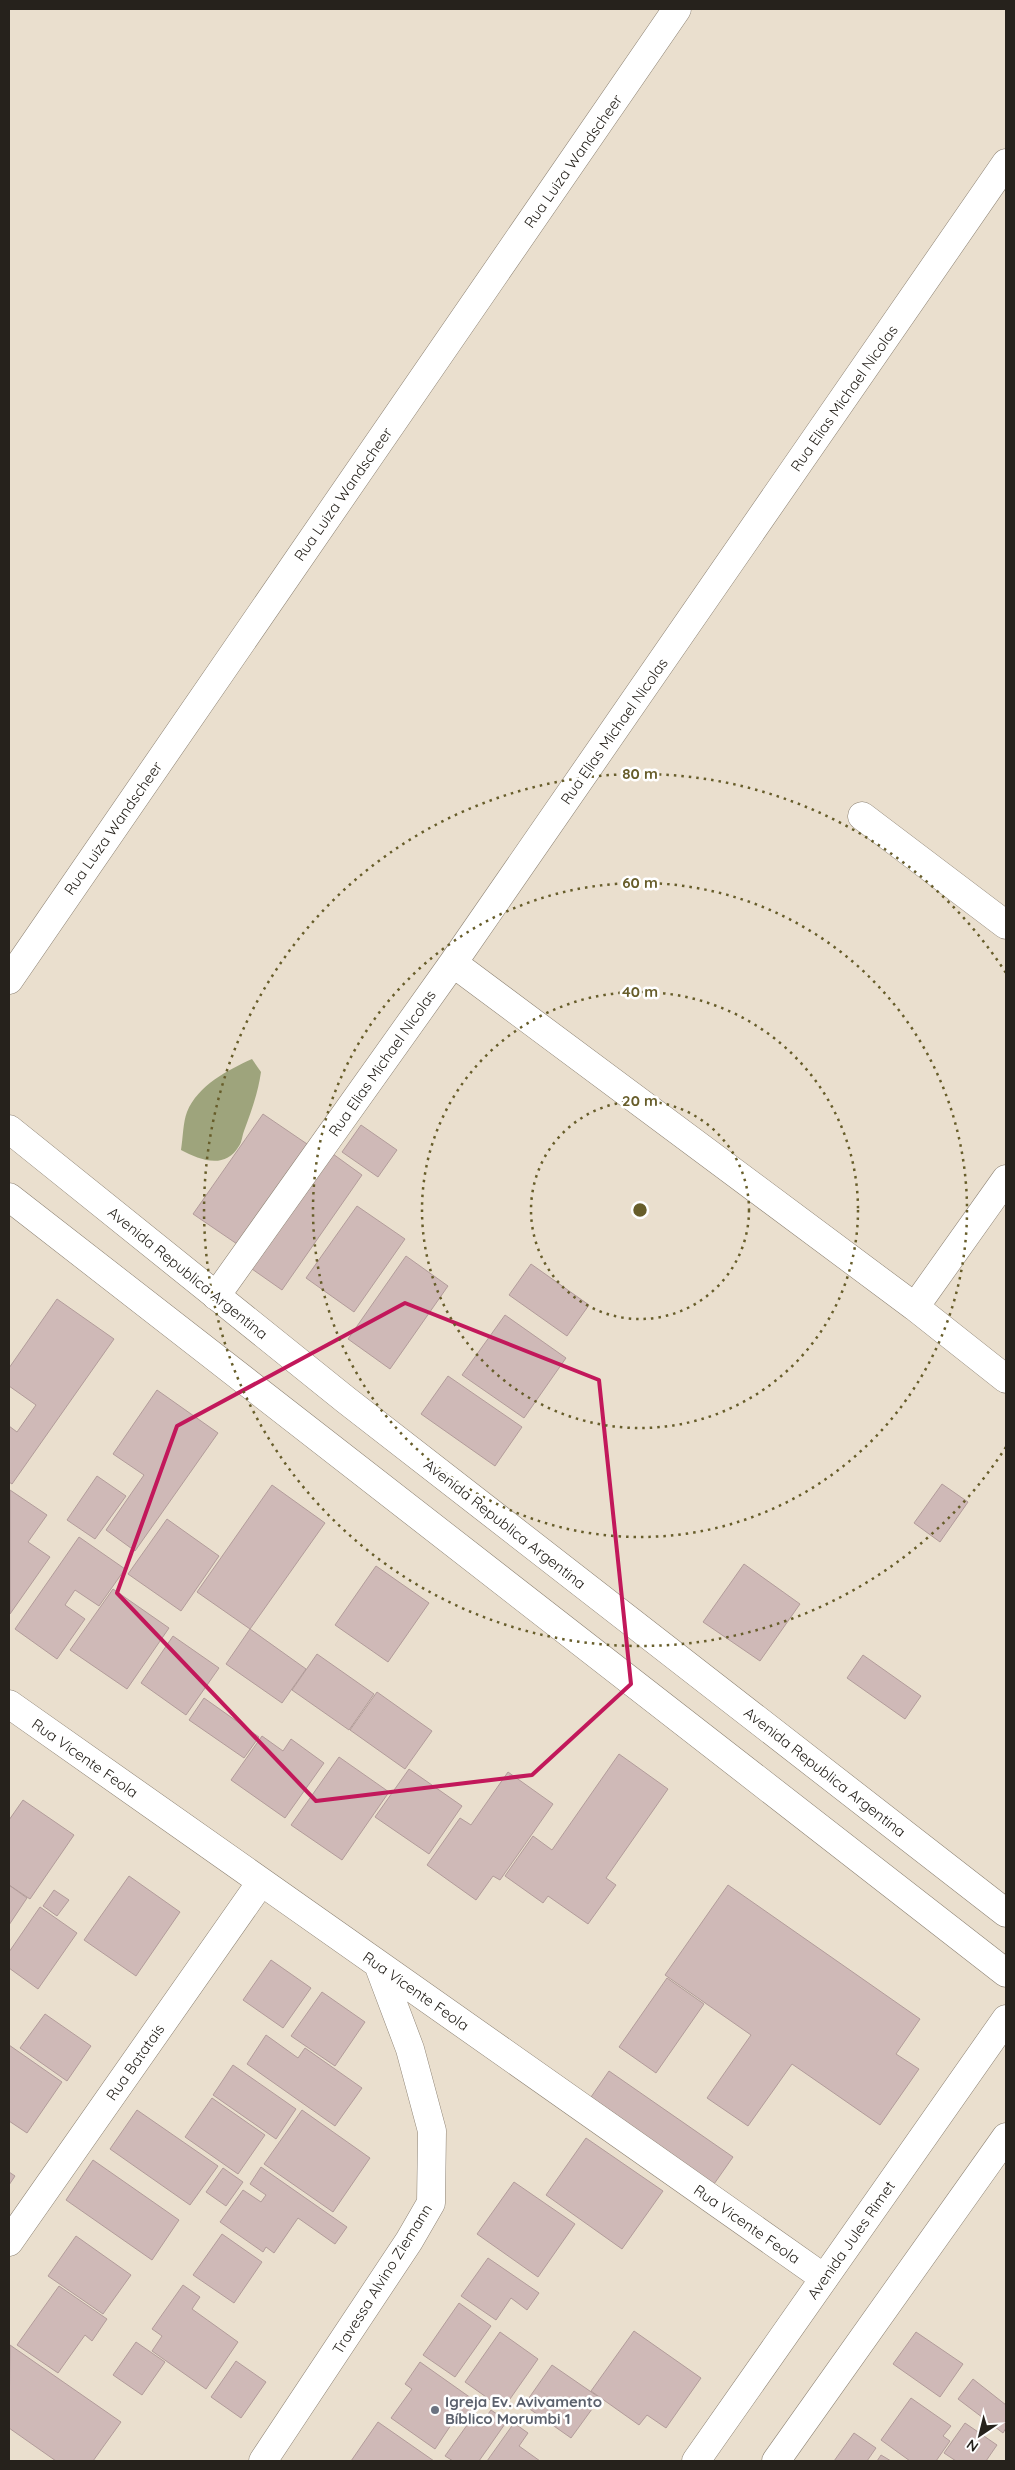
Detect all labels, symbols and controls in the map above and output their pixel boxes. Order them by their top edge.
street label: Rua Luiza Wandscheer [520,90,626,232]
street label: Rua Elias Michael Nicolas [786,321,902,475]
street label: Rua Luiza Wandscheer [290,423,396,565]
street label: Rua Elias Michael Nicolas [556,654,672,808]
street label: Rua Luiza Wandscheer [60,757,166,899]
text: 80 m [622,764,658,783]
text: 60 m [622,873,658,892]
text: 40 m [622,982,658,1001]
street label: Rua Elias Michael Nicolas [324,986,440,1140]
text: 20 m [622,1091,658,1110]
centre of rings [631,1201,649,1219]
street label: Avenida Republica Argentina [104,1203,272,1343]
street label: Avenida Republica Argentina [420,1455,590,1593]
street label: Avenida Republica Argentina [740,1703,910,1841]
street label: Rua Vicente Feola [28,1714,142,1802]
street label: Rua Vicente Feola [359,1947,473,2035]
street label: Rua Batatais [102,2020,168,2104]
street label: Avenida Jules Rimet [803,2177,899,2303]
street label: Rua Vicente Feola [690,2180,804,2268]
street label: Travessa Alvino Ziemann [328,2200,436,2358]
place label: Igreja Ev. Avivamento Bíblico Morumbi 1 [445,2392,602,2428]
marker: Igreja Ev. Avivamento Bíblico Morumbi 1 [429,2404,441,2416]
north arrow [955,2410,1005,2460]
text: N [963,2435,982,2456]

